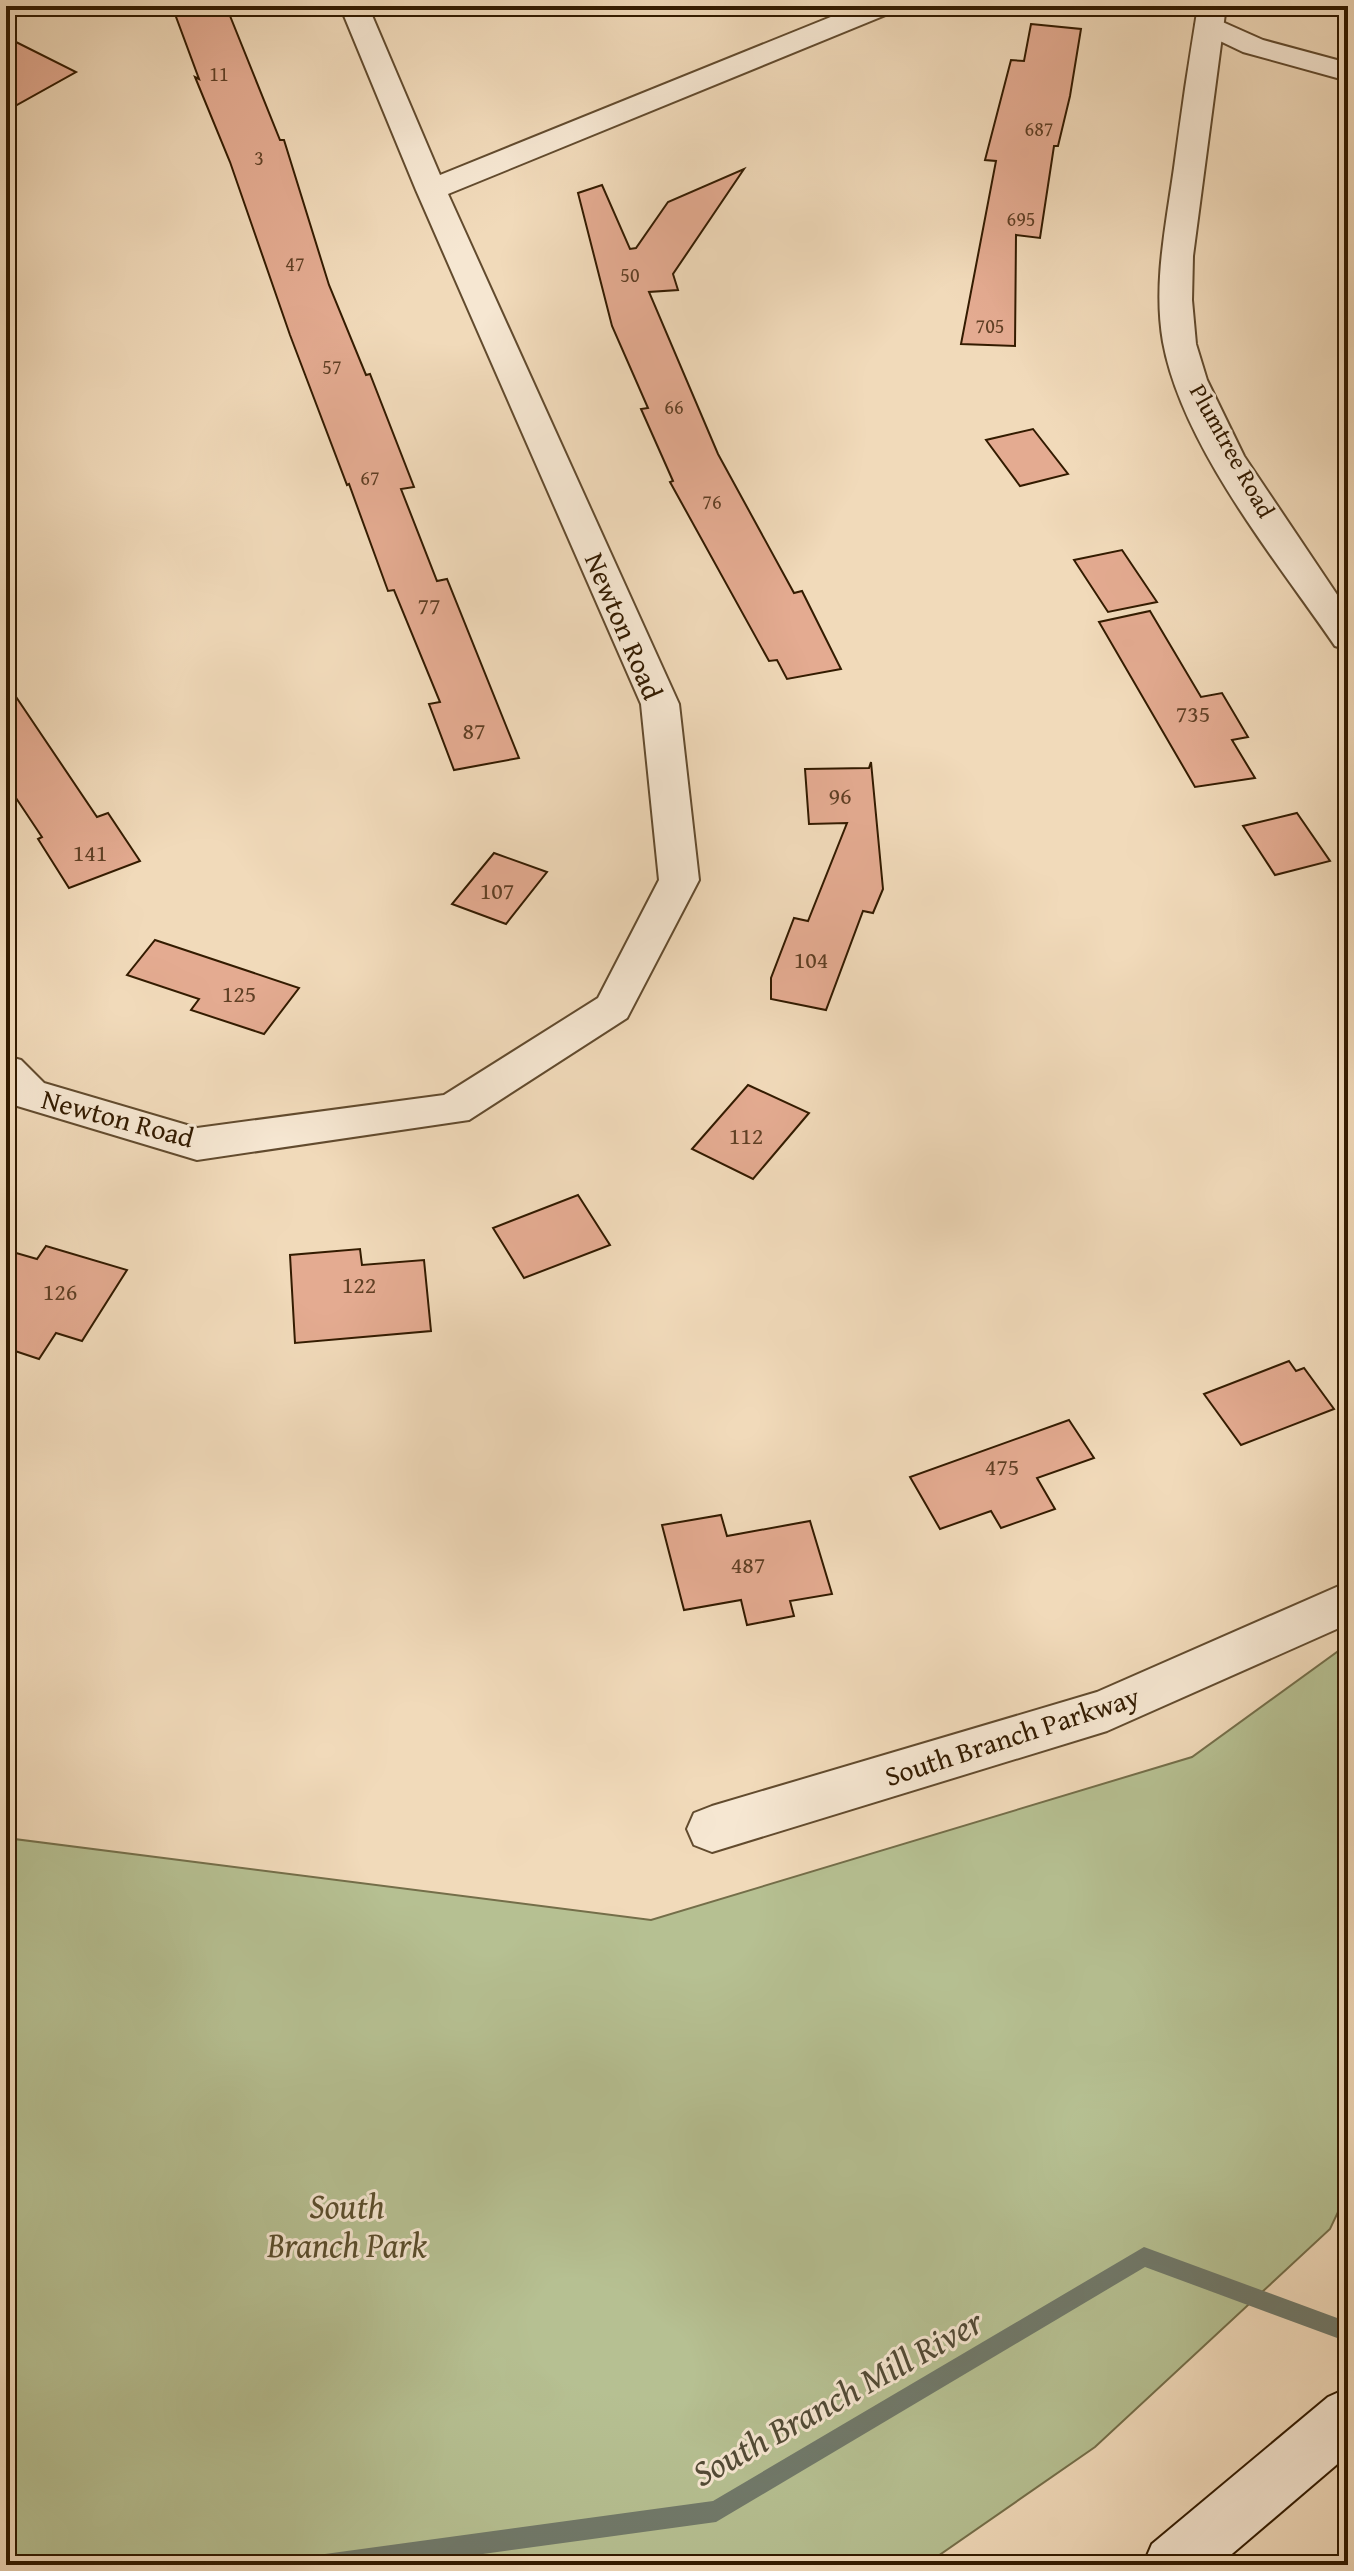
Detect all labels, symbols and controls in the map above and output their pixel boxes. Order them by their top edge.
house number: 11 [209,59,229,88]
house number: 687 [1025,114,1053,143]
house number: 3 [254,143,264,172]
house number: 695 [1007,204,1035,233]
house number: 47 [285,249,305,278]
house number: 50 [620,260,640,289]
house number: 705 [976,311,1004,340]
house number: 57 [322,352,342,381]
street label: Plumtree Road [1181,377,1284,524]
house number: 66 [664,392,684,421]
house number: 67 [360,463,380,492]
house number: 76 [702,487,722,516]
street label: Newton Road [575,546,674,706]
house number: 77 [417,588,441,623]
house number: 735 [1176,696,1210,731]
house number: 87 [462,713,486,748]
house number: 96 [828,778,852,813]
house number: 141 [73,835,107,870]
house number: 107 [480,873,514,908]
house number: 104 [794,942,828,977]
house number: 125 [222,976,256,1011]
street label: Newton Road [37,1078,199,1158]
house number: 112 [729,1118,763,1153]
house number: 122 [342,1267,376,1302]
house number: 126 [43,1274,77,1309]
house number: 475 [985,1449,1019,1484]
house number: 487 [731,1547,765,1582]
street label: South Branch Parkway [879,1675,1144,1796]
park label: South Branch Park [266,2181,427,2269]
water label: South Branch Mill River [682,2294,993,2499]

